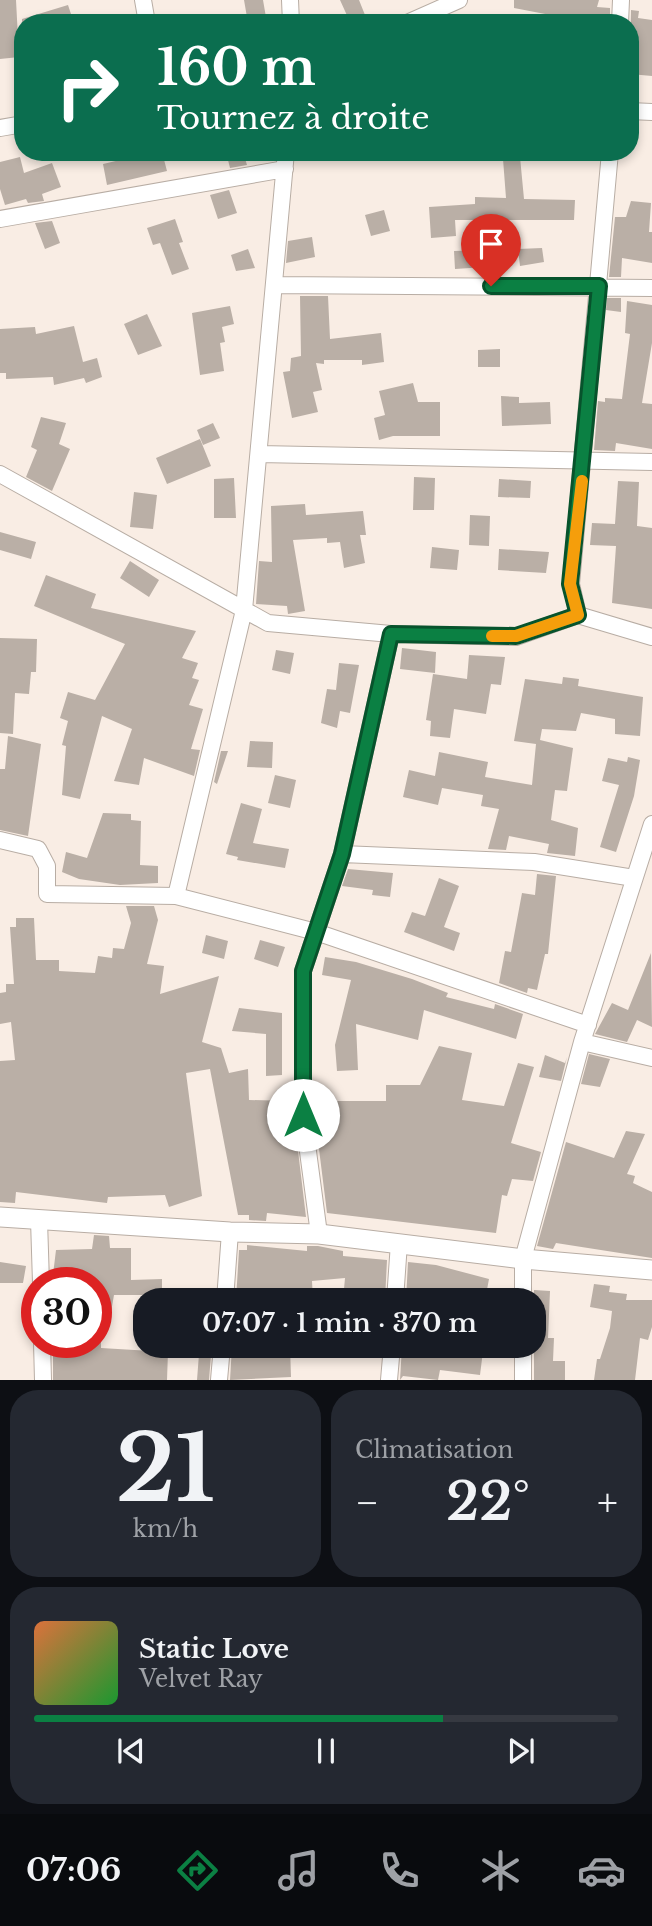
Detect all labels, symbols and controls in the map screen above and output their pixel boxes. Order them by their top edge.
text: 160 m [157,37,316,98]
icon: right [42,42,133,133]
text: Tournez à droite [157,98,430,138]
pin [461,214,521,286]
icon: arrive [472,225,510,263]
position arrow [266,1078,340,1152]
speed limit sign: 30 [21,1267,112,1358]
text: 07:07 · 1 min · 370 m [202,1307,477,1339]
text: 21 [116,1413,215,1526]
text: Climatisation [355,1436,513,1464]
text: 22° [446,1470,530,1534]
text: − [355,1479,379,1526]
text: + [597,1479,618,1526]
text: km/h [133,1515,198,1543]
text: Static Love [139,1633,289,1665]
text: Velvet Ray [139,1665,263,1693]
icon: previous [112,1732,150,1770]
icon: pause [307,1732,345,1770]
icon: next [502,1732,540,1770]
icon: directions [173,1846,222,1895]
icon: music [274,1846,323,1895]
icon: phone [375,1846,424,1895]
icon: climate [476,1846,525,1895]
icon: car [577,1846,626,1895]
text: 07:06 [26,1850,121,1890]

